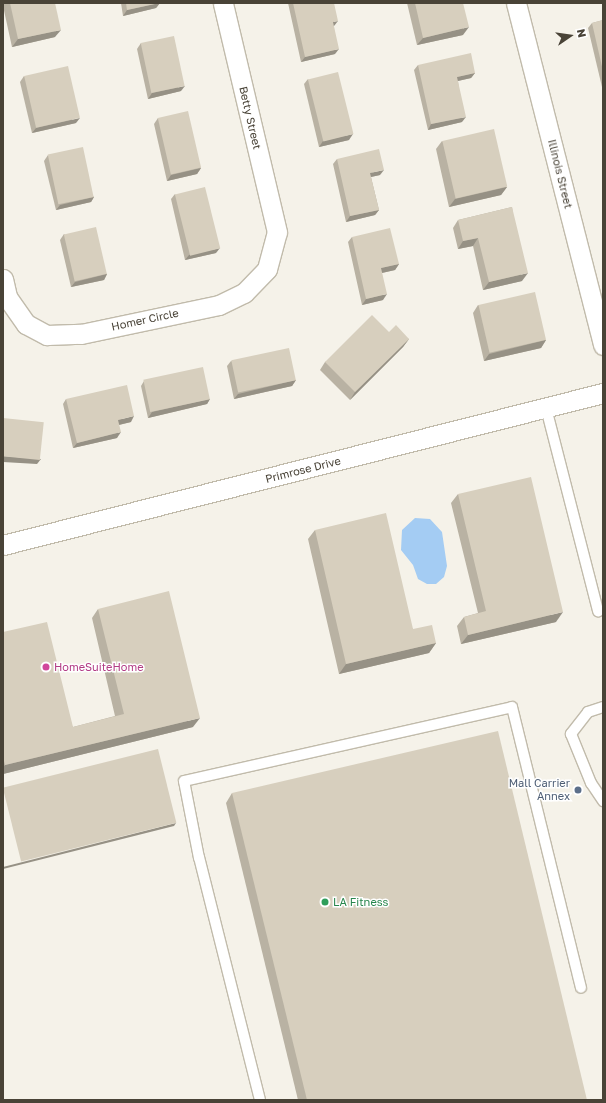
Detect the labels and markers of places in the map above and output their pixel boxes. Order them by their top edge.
place label: HomeSuiteHome [54,660,144,674]
marker: HomeSuiteHome [41,662,51,672]
place label: Mall Carrier Annex [509,777,570,803]
marker: Mall Carrier Annex [573,785,583,795]
place label: LA Fitness [333,895,388,909]
marker: LA Fitness [320,897,330,907]

